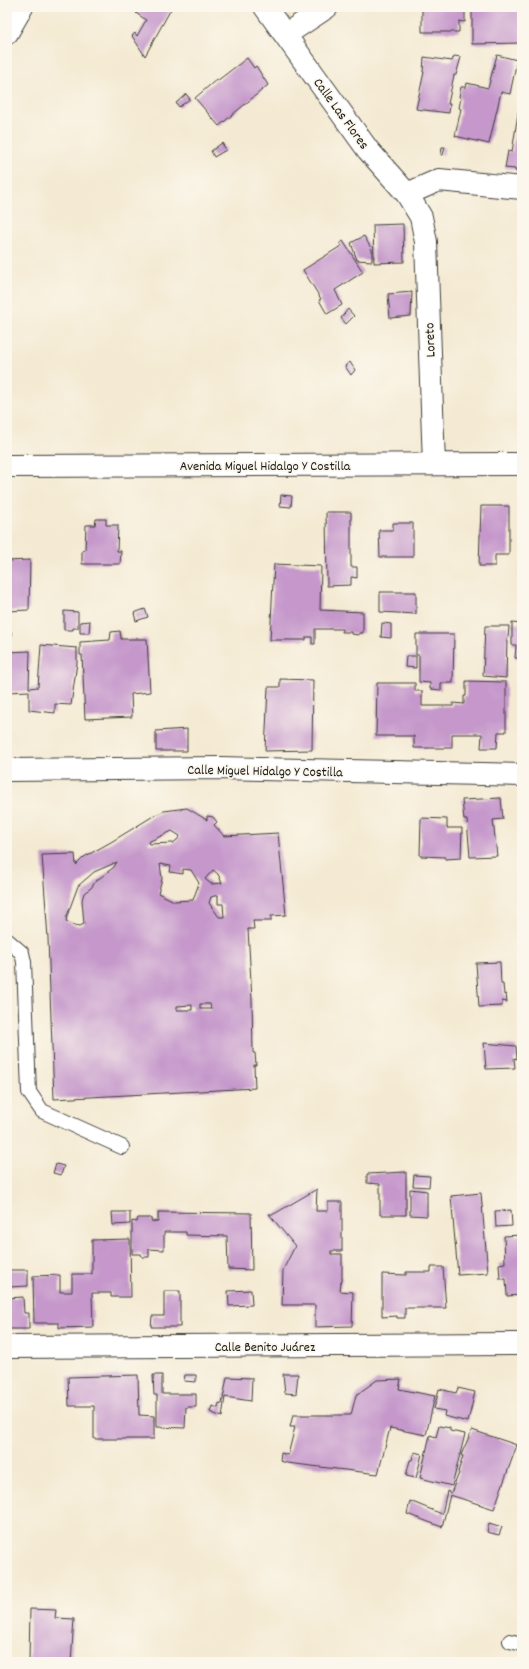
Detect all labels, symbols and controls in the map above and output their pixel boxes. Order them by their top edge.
street label: Calle Las Flores [308,74,373,154]
street label: Loreto [420,322,442,358]
street label: Avenida Miguel Hidalgo Y Costilla [180,457,351,477]
street label: Calle Miguel Hidalgo Y Costilla [187,761,343,783]
street label: Calle Benito Juárez [215,1338,316,1358]

